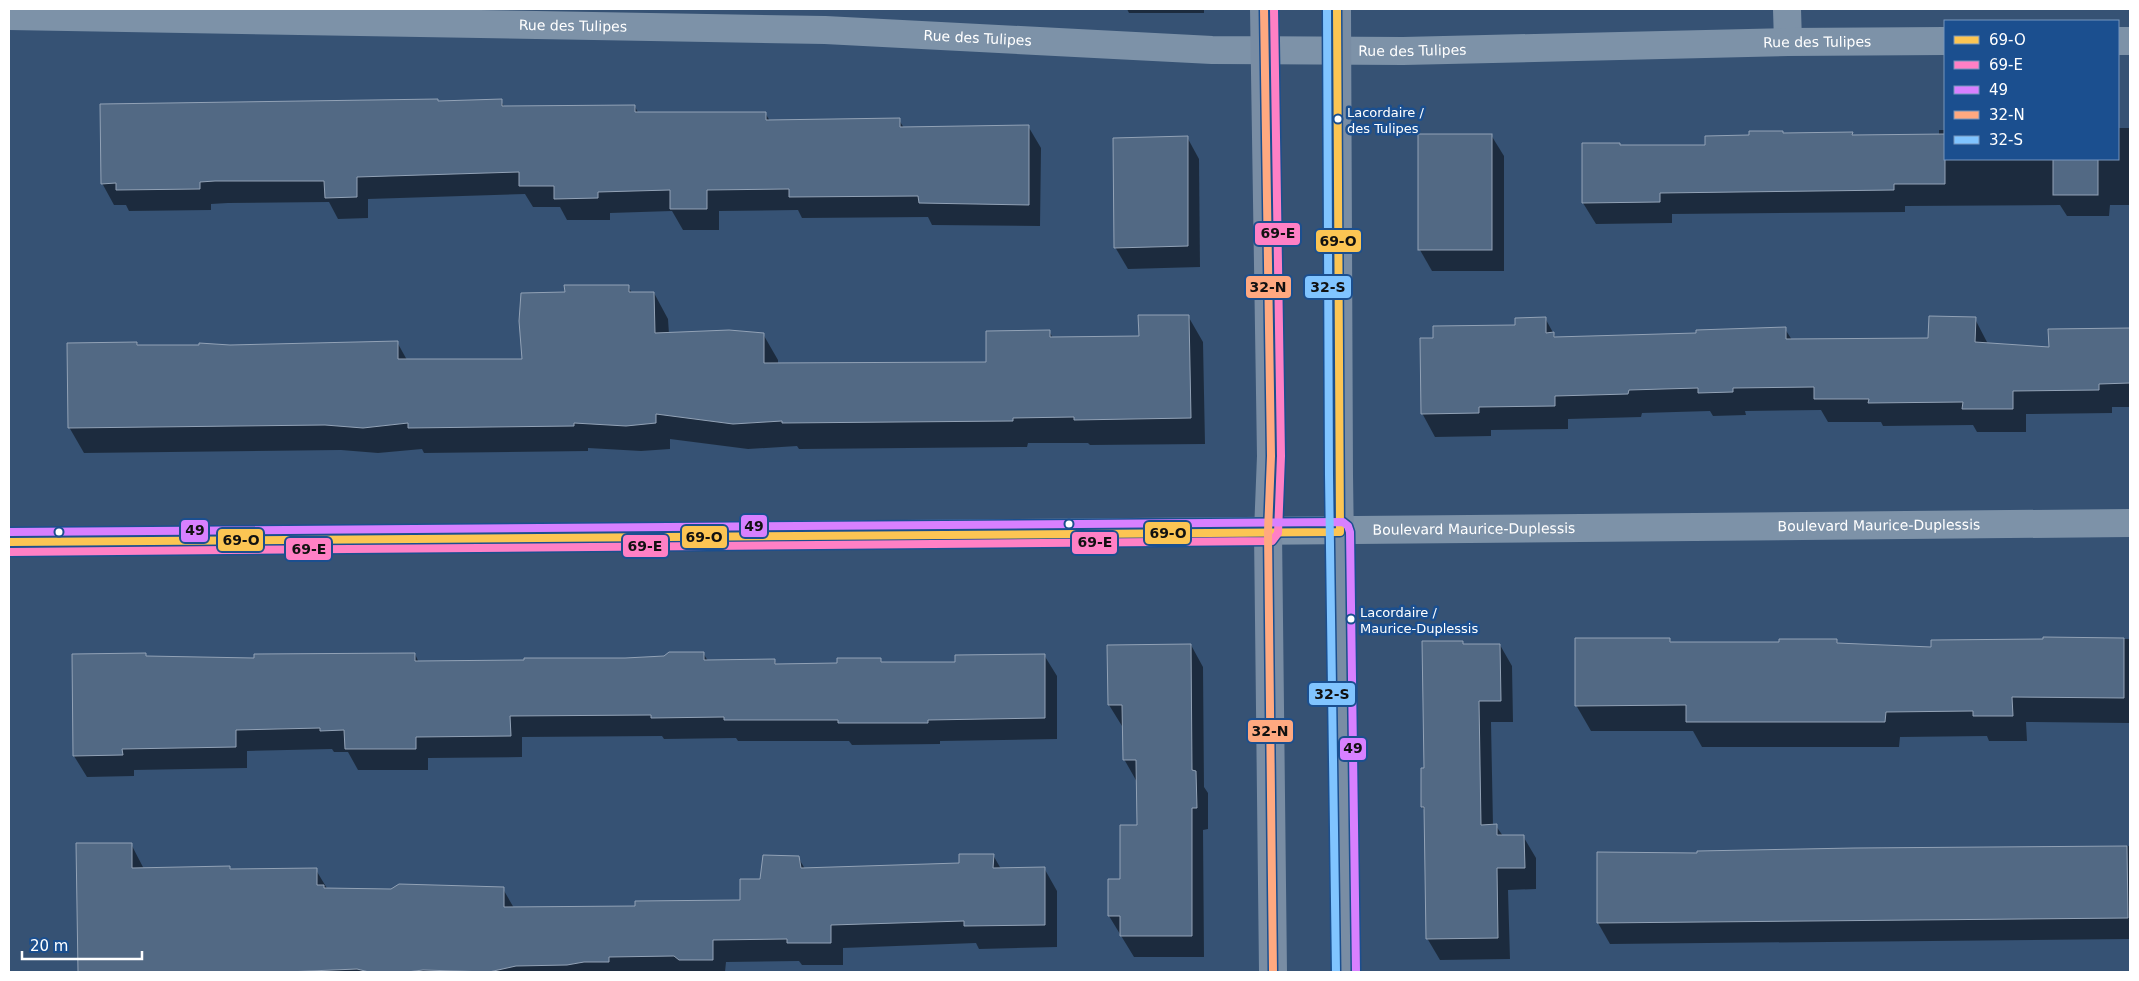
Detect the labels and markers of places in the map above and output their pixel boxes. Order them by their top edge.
place label: Lacordaire / des Tulipes [1347,105,1424,136]
marker: Lacordaire / des Tulipes [1333,114,1343,124]
unlabelled marker [1064,519,1074,529]
unlabelled marker [54,527,64,537]
place label: Lacordaire / Maurice-Duplessis [1360,605,1478,636]
marker: Lacordaire / Maurice-Duplessis [1346,614,1356,624]

